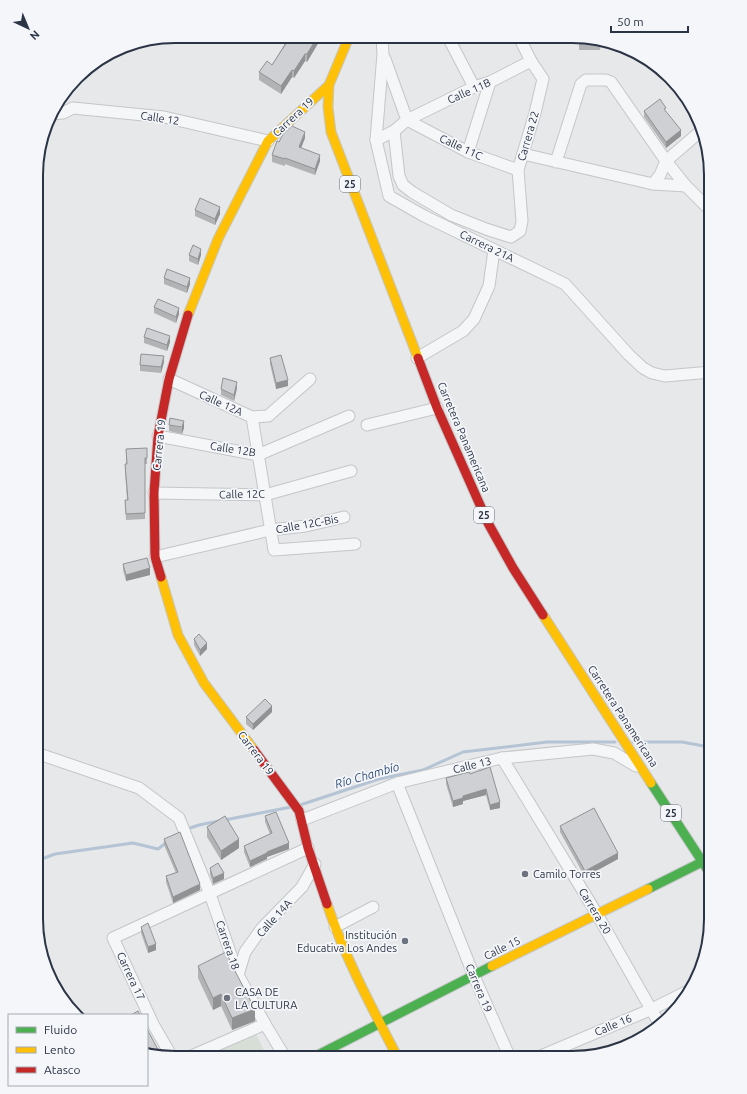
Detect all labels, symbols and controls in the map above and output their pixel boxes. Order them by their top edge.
north arrow [8,8,48,48]
scale bar [611,8,688,34]
text: 50 m [617,15,644,28]
text: N [28,28,42,42]
street label: Calle 11B [445,76,493,106]
street label: Carrera 19 [270,95,316,139]
street label: Calle 12 [140,109,180,127]
street label: Carrera 22 [515,110,541,162]
street label: Calle 11C [438,132,485,162]
road number: 25 [340,176,360,192]
street label: Carrera 21A [458,228,517,265]
street label: Carretera Panamericana [435,380,493,494]
street label: Calle 12A [197,388,245,418]
street label: Carrera 19 [150,419,168,471]
street label: Calle 12B [209,439,257,459]
street label: Calle 12C [219,488,265,500]
road number: 25 [474,507,494,523]
street label: Calle 12C-Bis [275,513,339,535]
street label: Carretera Panamericana [586,663,660,769]
street label: Carrera 19 [236,729,276,777]
street label: Calle 13 [452,754,492,776]
water label: Río Chambío [333,759,401,790]
road number: 25 [661,805,681,821]
place label: Camilo Torres [533,868,601,880]
marker: Camilo Torres [520,869,530,879]
street label: Carrera 20 [577,886,613,936]
street label: Calle 14A [254,896,295,939]
street label: Carrera 18 [214,919,242,971]
place label: Institución Educativa Los Andes [297,929,397,954]
street label: Calle 15 [482,934,522,962]
marker: Institución Educativa Los Andes [400,936,410,946]
street label: Carrera 17 [115,950,147,1002]
street label: Carrera 19 [463,962,495,1014]
place label: CASA DE LA CULTURA [235,986,298,1011]
marker: CASA DE LA CULTURA [222,993,232,1003]
street label: Calle 16 [593,1012,633,1038]
legend [8,1014,148,1086]
text: Fluido [44,1023,77,1036]
text: Lento [44,1043,75,1056]
text: Atasco [44,1063,80,1076]

